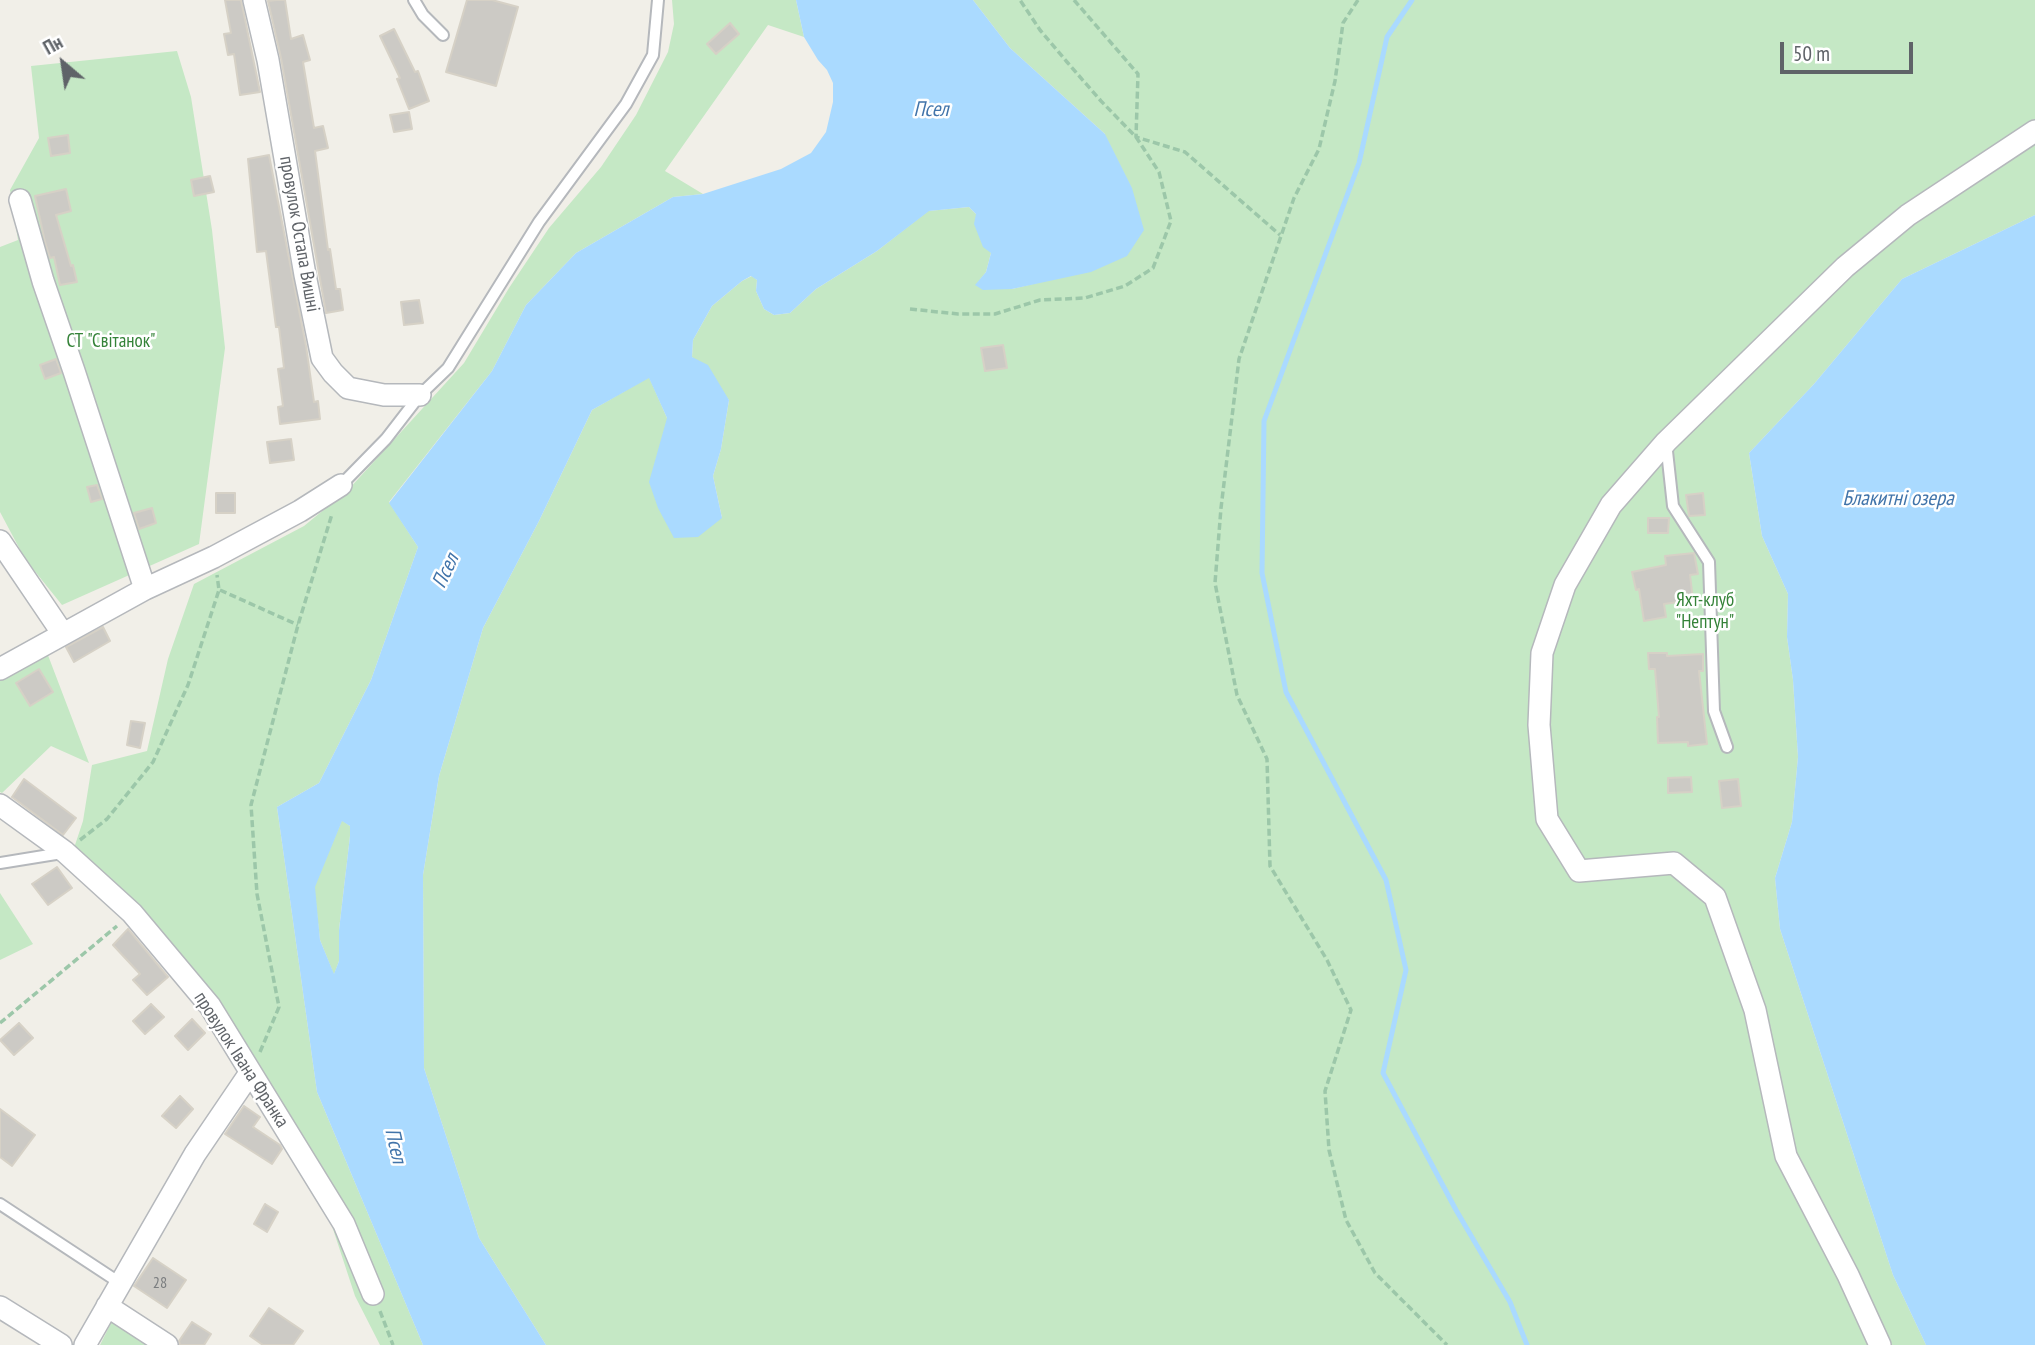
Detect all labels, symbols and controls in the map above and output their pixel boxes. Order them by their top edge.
north arrow [28,28,98,98]
scale bar [1783,28,1916,72]
text: Пн [39,30,67,60]
text: 50 m [1793,40,1830,67]
water label: Псел [913,97,949,123]
street label: провулок Остапа Вишні [274,154,324,314]
park label: СТ "Світанок" [67,331,155,353]
water label: Блакитні озера [1842,486,1954,512]
water label: Псел [427,550,465,592]
park label: Яхт-клуб "Нептун" [1676,590,1734,634]
street label: провулок Івана Франка [189,988,293,1132]
water label: Псел [379,1126,411,1166]
house number: 28 [153,1273,167,1293]

